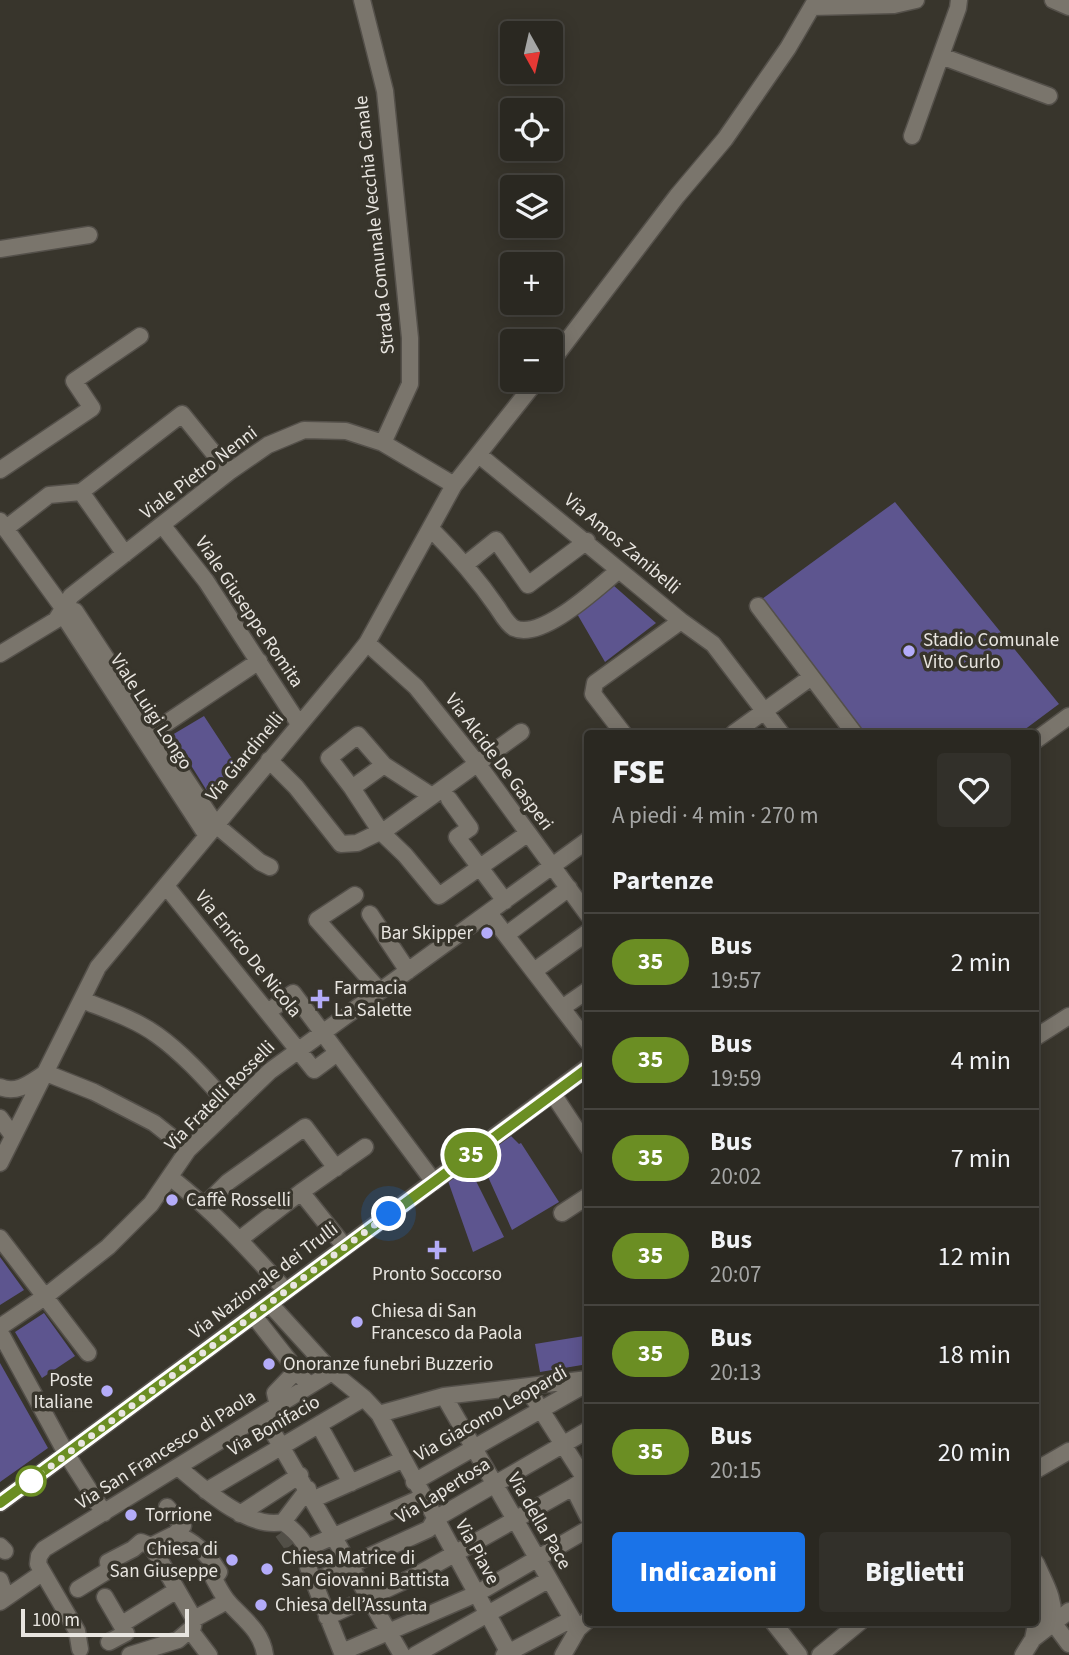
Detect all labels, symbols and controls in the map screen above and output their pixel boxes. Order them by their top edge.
north arrow [500,21,564,84]
map controls [500,21,563,392]
street label: Strada Comunale Vecchia Canale [348,94,402,356]
button: locate [500,98,563,161]
button: layers [500,175,563,238]
button: + [500,252,563,315]
button: − [500,329,563,392]
street label: Viale Pietro Nenni [135,420,263,526]
street label: Via Amos Zanibelli [558,487,686,601]
street label: Viale Giuseppe Romita [188,531,310,693]
place label: Stadio Comunale Vito Curlo [923,627,1059,676]
marker: Stadio Comunale Vito Curlo [901,643,917,659]
street label: Viale Luigi Longo [103,649,199,775]
street label: Via Alcide De Gasperi [438,688,560,836]
street label: Via Giardinelli [199,706,291,808]
text: FSE [612,749,665,796]
button: heart [937,753,1011,827]
text: A piedi · 4 min · 270 m [612,799,819,832]
text: Partenze [612,862,714,899]
street label: Via Enrico De Nicola [188,885,308,1023]
place label: Bar Skipper [381,920,473,947]
marker: Bar Skipper [479,925,495,941]
text: Bus [710,927,752,964]
text: 35 [638,944,663,979]
text: 2 min [951,944,1011,981]
text: 19:57 [710,964,761,997]
place label: Farmacia La Salette [334,975,412,1024]
marker: Farmacia La Salette [312,991,328,1007]
text: Bus [710,1025,752,1062]
street label: Via Fratelli Rosselli [159,1035,281,1157]
text: 35 [638,1042,663,1077]
text: 4 min [951,1042,1011,1079]
text: 19:59 [710,1062,761,1095]
text: Bus [710,1123,752,1160]
line badge: 35 [440,1132,503,1178]
text: 35 [458,1137,484,1172]
text: 35 [638,1140,663,1175]
text: 7 min [951,1140,1011,1177]
text: 20:02 [710,1160,761,1193]
place label: Caffè Rosselli [186,1187,291,1214]
marker: Caffè Rosselli [164,1192,180,1208]
your location [371,1196,406,1231]
street label: Via Nazionale dei Trulli [184,1216,344,1346]
text: Bus [710,1221,752,1258]
text: 35 [638,1238,663,1273]
text: 12 min [938,1238,1011,1275]
marker: Pronto Soccorso [427,1240,447,1260]
text: 20:07 [710,1258,761,1291]
place label: Pronto Soccorso [372,1261,502,1288]
place label: Chiesa di San Francesco da Paola [371,1298,522,1347]
marker: Chiesa di San Francesco da Paola [349,1314,365,1330]
text: Bus [710,1319,752,1356]
text: 35 [638,1336,663,1371]
text: 18 min [938,1336,1011,1373]
place label: Onoranze funebri Buzzerio [283,1351,493,1378]
marker: Onoranze funebri Buzzerio [261,1356,277,1372]
text: 20:13 [710,1356,761,1389]
street label: Via Giacomo Leopardi [410,1359,572,1469]
place label: Poste Italiane [33,1367,93,1416]
street label: Via San Francesco di Paola [71,1383,261,1517]
marker: Poste Italiane [99,1383,115,1399]
street label: Via Bonifacio [223,1389,325,1463]
text: Bus [710,1417,752,1454]
text: 35 [638,1434,663,1469]
text: 20 min [938,1434,1011,1471]
street label: Via Lapertosa [390,1451,496,1531]
text: 20:15 [710,1454,761,1487]
unlabelled marker [16,1466,46,1496]
street label: Via della Pace [500,1467,578,1575]
place label: Torrione [145,1502,212,1529]
marker: Torrione [123,1507,139,1523]
street label: Via Piave [448,1514,506,1590]
button: Indicazioni [612,1532,805,1612]
button: Biglietti [819,1532,1011,1612]
place label: Chiesa di San Giuseppe [109,1536,218,1585]
place label: Chiesa Matrice di San Giovanni Battista [281,1545,450,1594]
marker: Chiesa di San Giuseppe [224,1552,240,1568]
marker: Chiesa Matrice di San Giovanni Battista [259,1561,275,1577]
place label: Chiesa dell’Assunta [275,1592,427,1619]
marker: Chiesa dell’Assunta [253,1597,269,1613]
scale bar [21,1606,189,1638]
text: 100 m [32,1607,80,1634]

